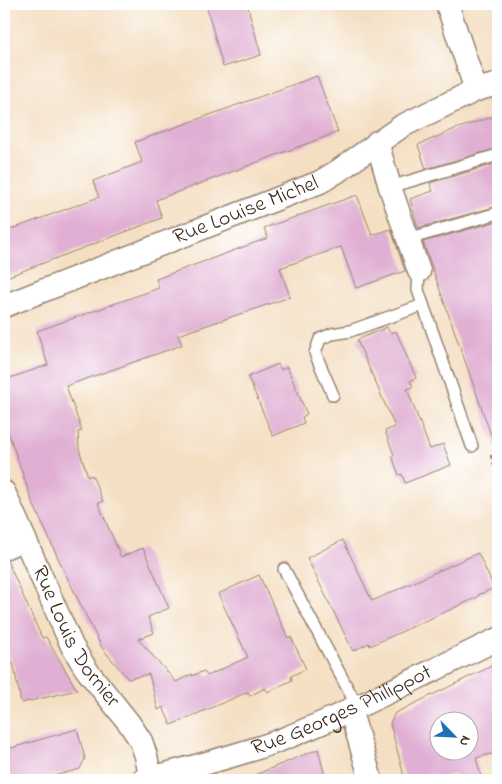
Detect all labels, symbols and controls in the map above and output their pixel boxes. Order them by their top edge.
street label: Rue Louise Michel [169,168,323,254]
street label: Rue Louis Dornier [23,561,127,715]
street label: Rue Georges Philippot [247,657,438,765]
north arrow [430,712,480,762]
text: N [453,732,476,749]

